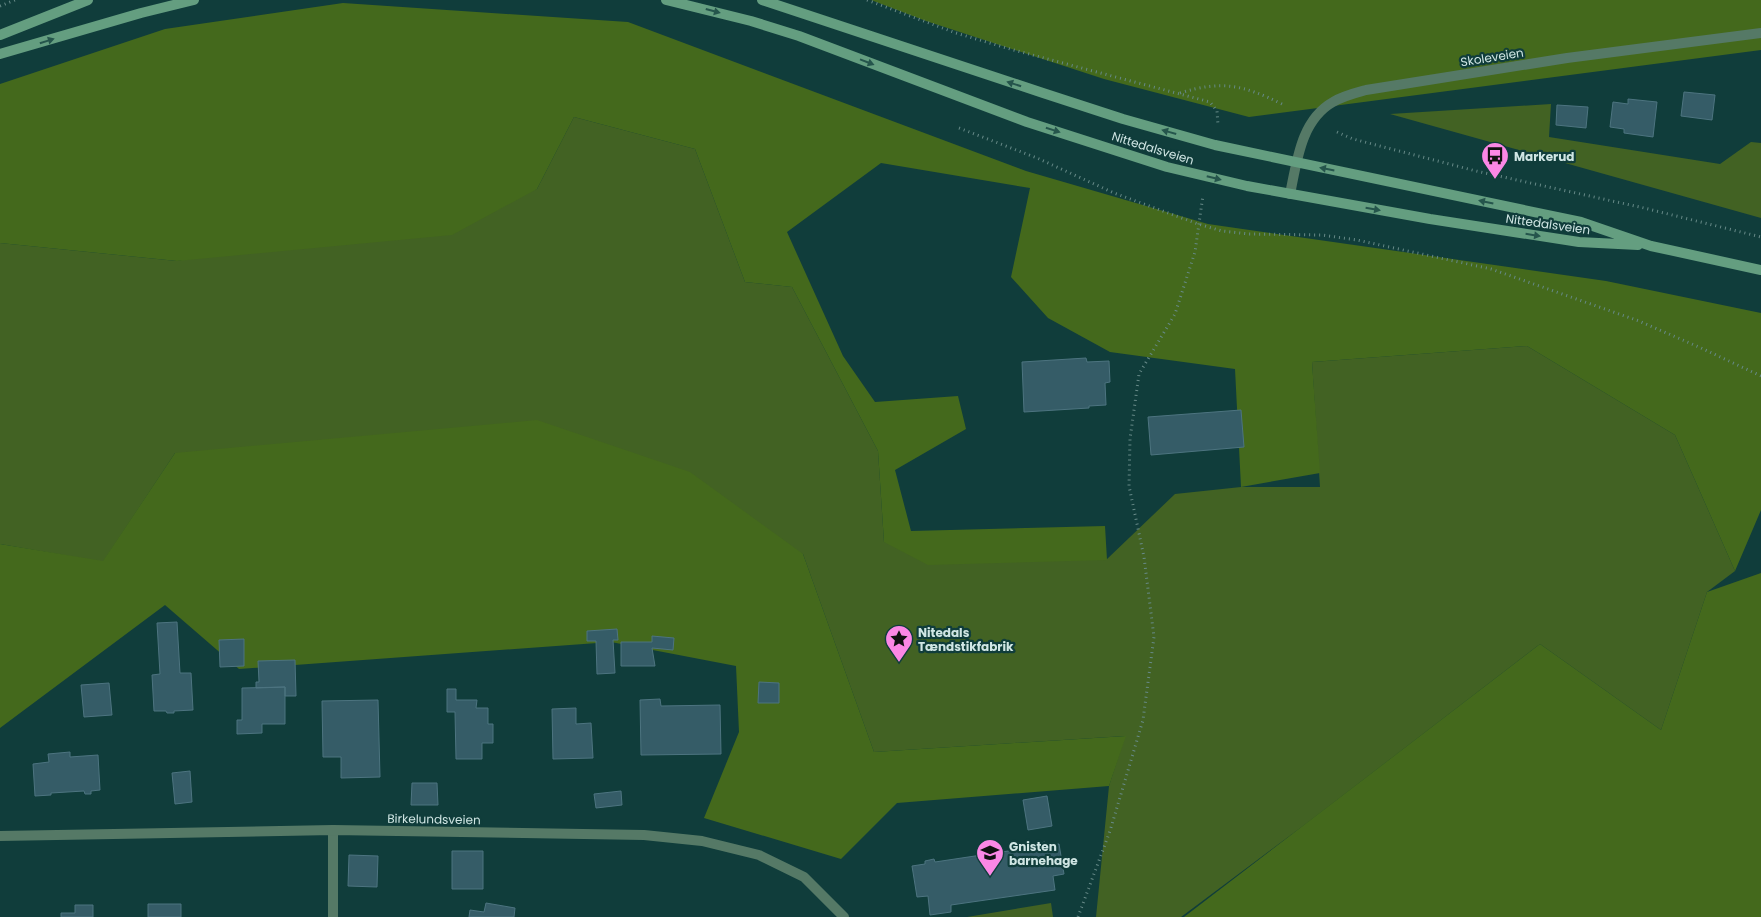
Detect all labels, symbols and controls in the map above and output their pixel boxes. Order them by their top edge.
one-way arrow [705,7,720,15]
one-way arrow [40,37,55,45]
street label: Skoleveien [1459,44,1525,70]
one-way arrow [860,58,875,66]
one-way arrow [1006,79,1021,87]
one-way arrow [1045,127,1060,134]
street label: Nittedalsveien [1110,127,1196,169]
one-way arrow [1161,128,1176,136]
bus stop icon: Markerud [1480,141,1510,180]
place label: Markerud [1514,148,1574,165]
one-way arrow [1319,165,1334,173]
one-way arrow [1206,174,1221,182]
one-way arrow [1478,198,1494,206]
one-way arrow [1365,205,1381,213]
street label: Nittedalsveien [1505,210,1591,238]
one-way arrow [1525,231,1541,239]
place icon: Nitedals Tændstikfabrik [884,624,914,663]
place label: Nitedals Tændstikfabrik [918,624,1014,655]
street label: Birkelundsveien [387,810,481,828]
school or university icon: Gnisten barnehage [975,838,1005,877]
place label: Gnisten barnehage [1009,838,1078,869]

